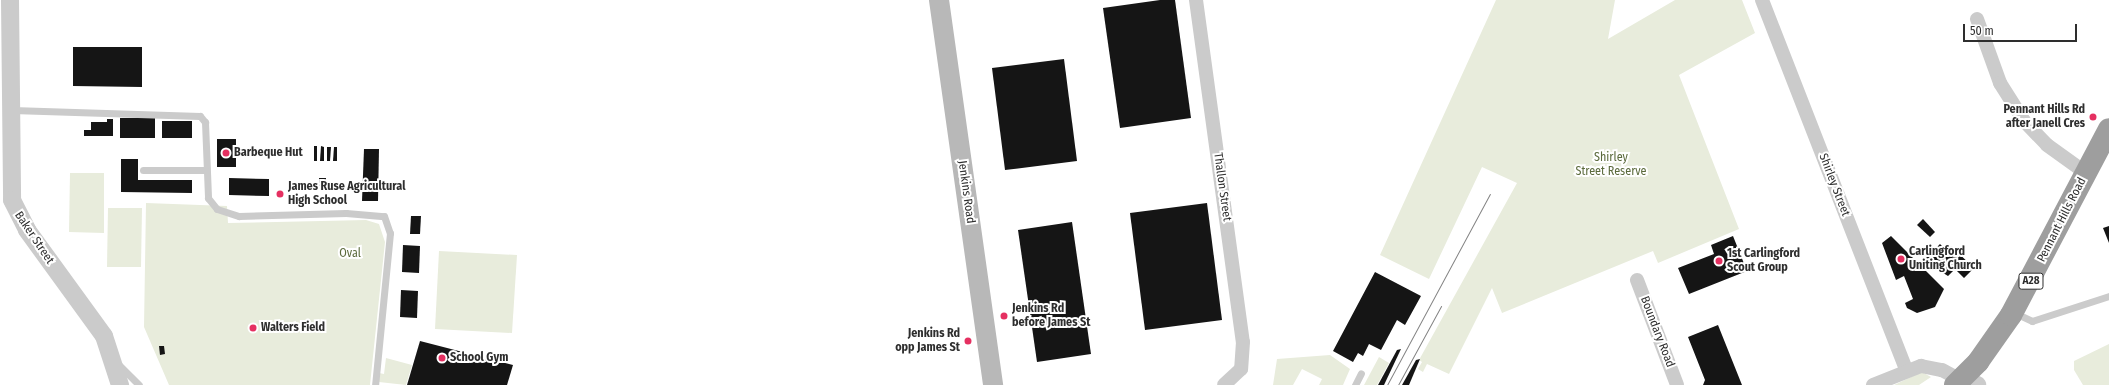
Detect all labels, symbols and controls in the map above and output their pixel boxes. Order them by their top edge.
scale bar [1965,16,2079,42]
text: 50 m [1970,24,1994,38]
place label: Pennant Hills Rd after Janell Cres [2003,103,2085,131]
marker: Pennant Hills Rd after Janell Cres [2088,112,2098,122]
place label: Barbeque Hut [234,146,303,160]
marker: Barbeque Hut [221,148,231,158]
park label: Shirley Street Reserve [1575,151,1647,179]
street label: Thallon Street [1210,152,1234,222]
street label: Shirley Street [1815,152,1853,218]
street label: Jenkins Road [954,160,978,224]
street label: Pennant Hills Road [2034,175,2090,265]
place label: James Ruse Agricultural High School [288,180,405,208]
marker: James Ruse Agricultural High School [275,189,285,199]
street label: Baker Street [11,209,57,267]
place label: Carlingford Uniting Church [1909,245,1982,273]
park label: Oval [339,247,361,261]
place label: 1st Carlingford Scout Group [1727,247,1800,275]
marker: Carlingford Uniting Church [1896,254,1906,264]
marker: 1st Carlingford Scout Group [1714,256,1724,266]
road number: A28 [2018,272,2044,290]
street label: Boundary Road [1637,294,1677,370]
place label: Jenkins Rd before James St [1012,302,1090,330]
marker: Jenkins Rd before James St [999,311,1009,321]
place label: Walters Field [261,321,325,335]
marker: Walters Field [248,323,258,333]
place label: Jenkins Rd opp James St [895,327,960,355]
marker: Jenkins Rd opp James St [963,336,973,346]
place label: School Gym [450,351,508,365]
marker: School Gym [437,353,447,363]

